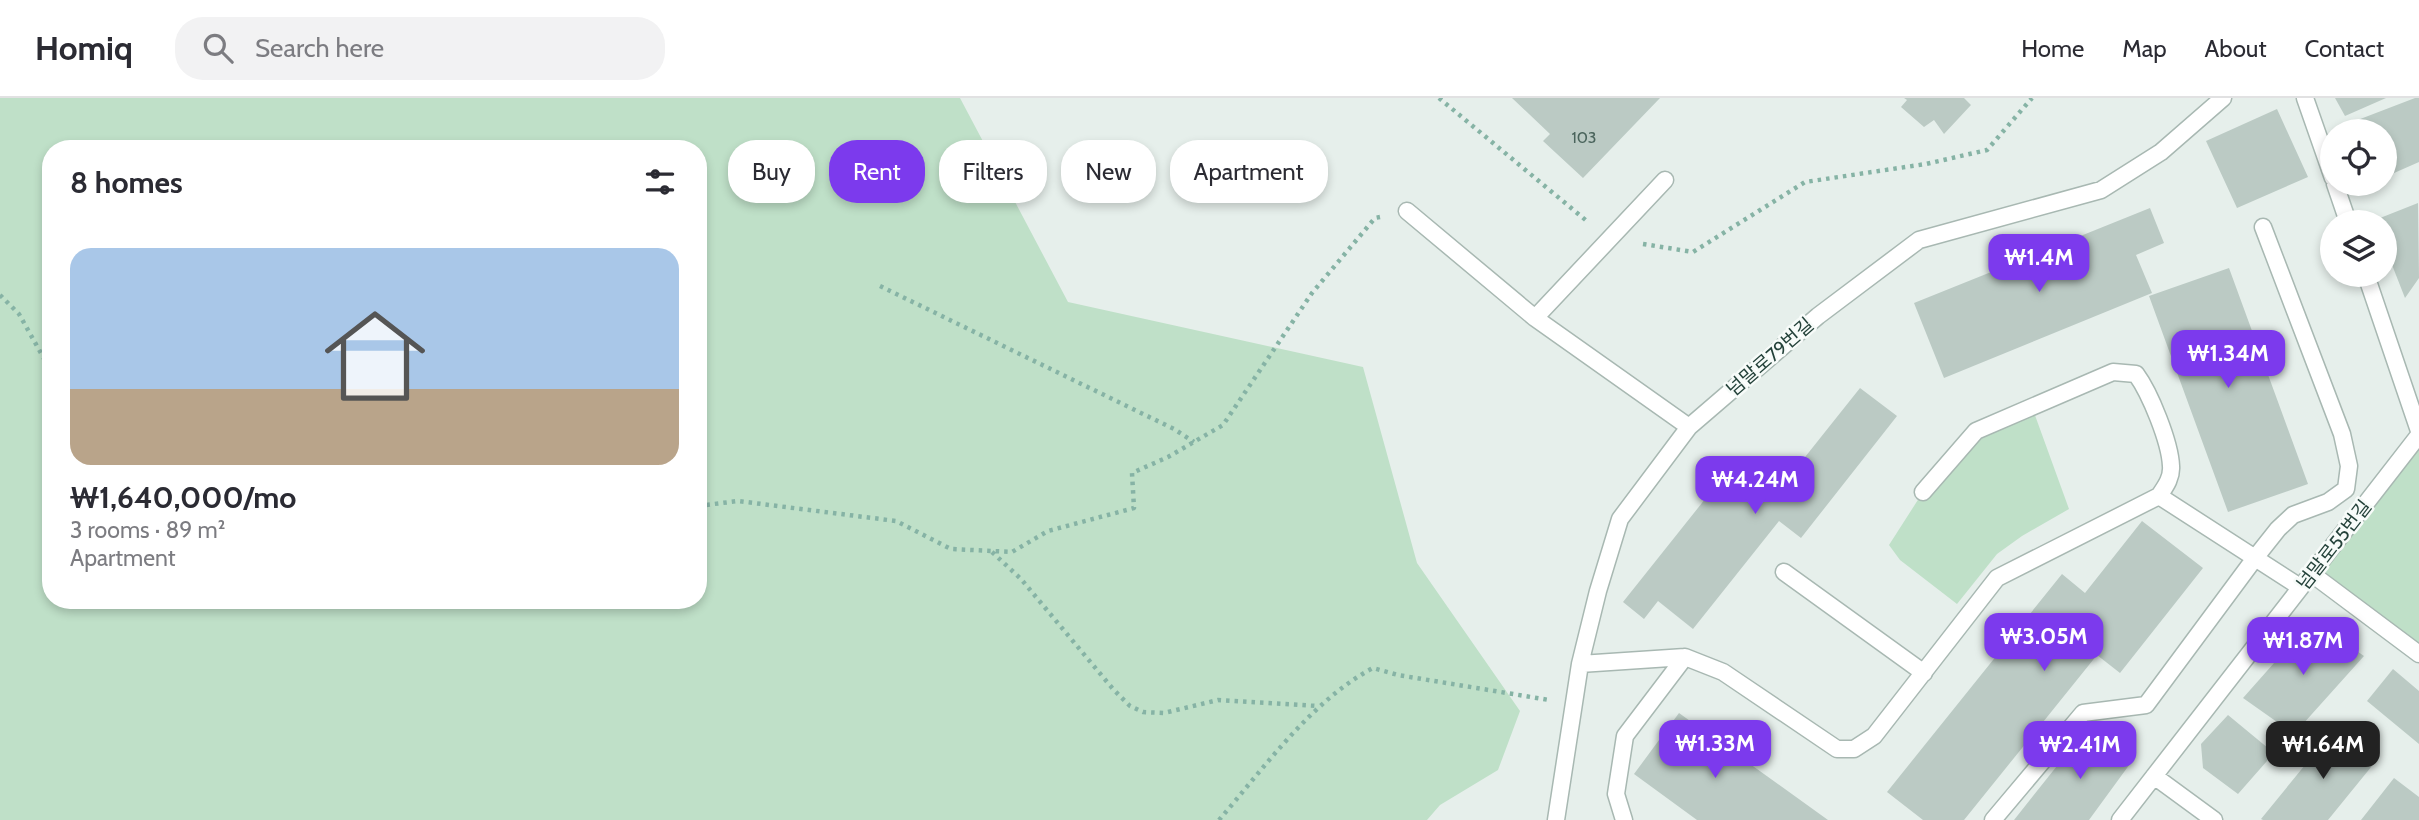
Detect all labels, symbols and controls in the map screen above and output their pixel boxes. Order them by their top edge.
search box [175,17,665,80]
text: Homiq [35,28,133,68]
icon: search [199,29,237,67]
text: Search here [255,32,384,64]
text: Home [2021,34,2084,63]
text: Map [2122,34,2167,63]
text: About [2205,34,2267,63]
text: Contact [2305,34,2384,63]
map controls [2320,119,2397,287]
button: locate [2320,119,2397,196]
house number: 103 [1571,128,1597,147]
chip: Buy [728,140,815,203]
chip: Rent [829,140,925,203]
chip: Filters [939,140,1047,203]
chip: New [1061,140,1156,203]
chip: Apartment [1170,140,1328,203]
icon: filters [641,163,679,201]
text: 8 homes [70,164,183,201]
button: layers [2320,210,2397,287]
pin: ₩1.4M [1990,234,2088,294]
text: ₩1.4M [2004,243,2074,271]
icon: home [312,293,438,419]
street label: 넘말로79번길 [1722,313,1818,401]
pin: ₩1.34M [2171,330,2285,390]
text: ₩1.34M [2187,339,2269,367]
pin: ₩4.24M [1698,456,1812,516]
text: ₩4.24M [1711,465,1799,493]
text: ₩1,640,000/mo [70,479,296,516]
street label: 넘말로55번길 [2292,495,2376,595]
text: 3 rooms · 89 m² [70,516,225,544]
text: Apartment [70,544,175,572]
pin: ₩3.05M [1987,614,2101,673]
pin: ₩1.87M [2246,618,2360,677]
text: ₩3.05M [2000,622,2088,650]
text: ₩1.87M [2263,626,2343,654]
pin: ₩1.33M [1658,720,1772,780]
pin: ₩2.41M [2023,722,2137,781]
pin: ₩1.64M [2266,722,2380,781]
text: ₩1.33M [1675,729,1755,757]
text: ₩2.41M [2039,730,2121,758]
text: ₩1.64M [2282,730,2364,758]

